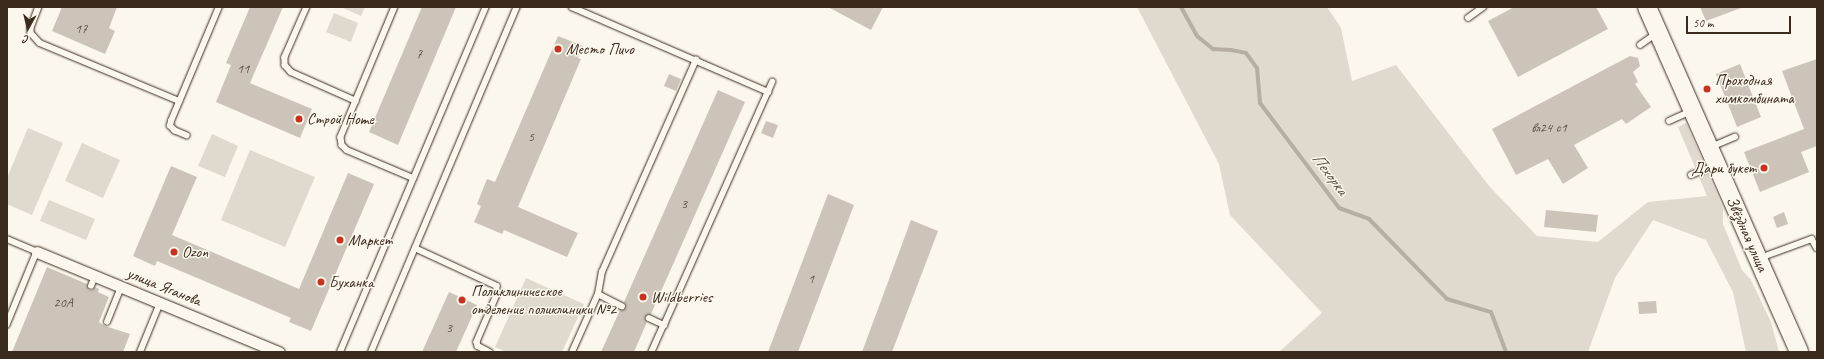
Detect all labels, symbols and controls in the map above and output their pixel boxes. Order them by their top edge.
north arrow [8,8,48,48]
scale bar [1688,8,1793,34]
text: 50 m [1693,15,1713,31]
house number: 17 [75,21,87,37]
text: С [23,33,30,47]
place label: Место Пиvо [566,39,634,59]
marker: Место Пиvо [553,44,563,54]
house number: 7 [416,46,422,62]
house number: 11 [237,61,249,77]
place label: Проходная химкомбината [1715,70,1794,108]
marker: Проходная химкомбината [1702,84,1712,94]
place label: Строй Home [307,109,374,129]
marker: Строй Home [294,114,304,124]
house number: вл24 с1 [1531,120,1567,136]
house number: 5 [528,129,534,145]
water label: Пехорка [1308,149,1352,199]
place label: Дари букет [1691,158,1756,178]
marker: Дари букет [1759,163,1769,173]
street label: Звёздная улица [1722,193,1772,275]
house number: 3 [681,196,687,212]
place label: Маркет [348,230,393,250]
marker: Маркет [335,235,345,245]
place label: Ozon [182,242,208,262]
marker: Ozon [169,247,179,257]
street label: улица Яганова [124,263,204,311]
house number: 1 [808,271,814,287]
place label: Буханка [329,272,373,292]
marker: Буханка [316,277,326,287]
place label: Поликлиническое отделение поликлиники №2 [471,281,617,319]
place label: Wildberries [651,287,712,307]
marker: Wildberries [638,292,648,302]
marker: Поликлиническое отделение поликлиники №2 [456,294,468,306]
house number: 20А [53,295,73,311]
house number: 3 [446,320,452,336]

